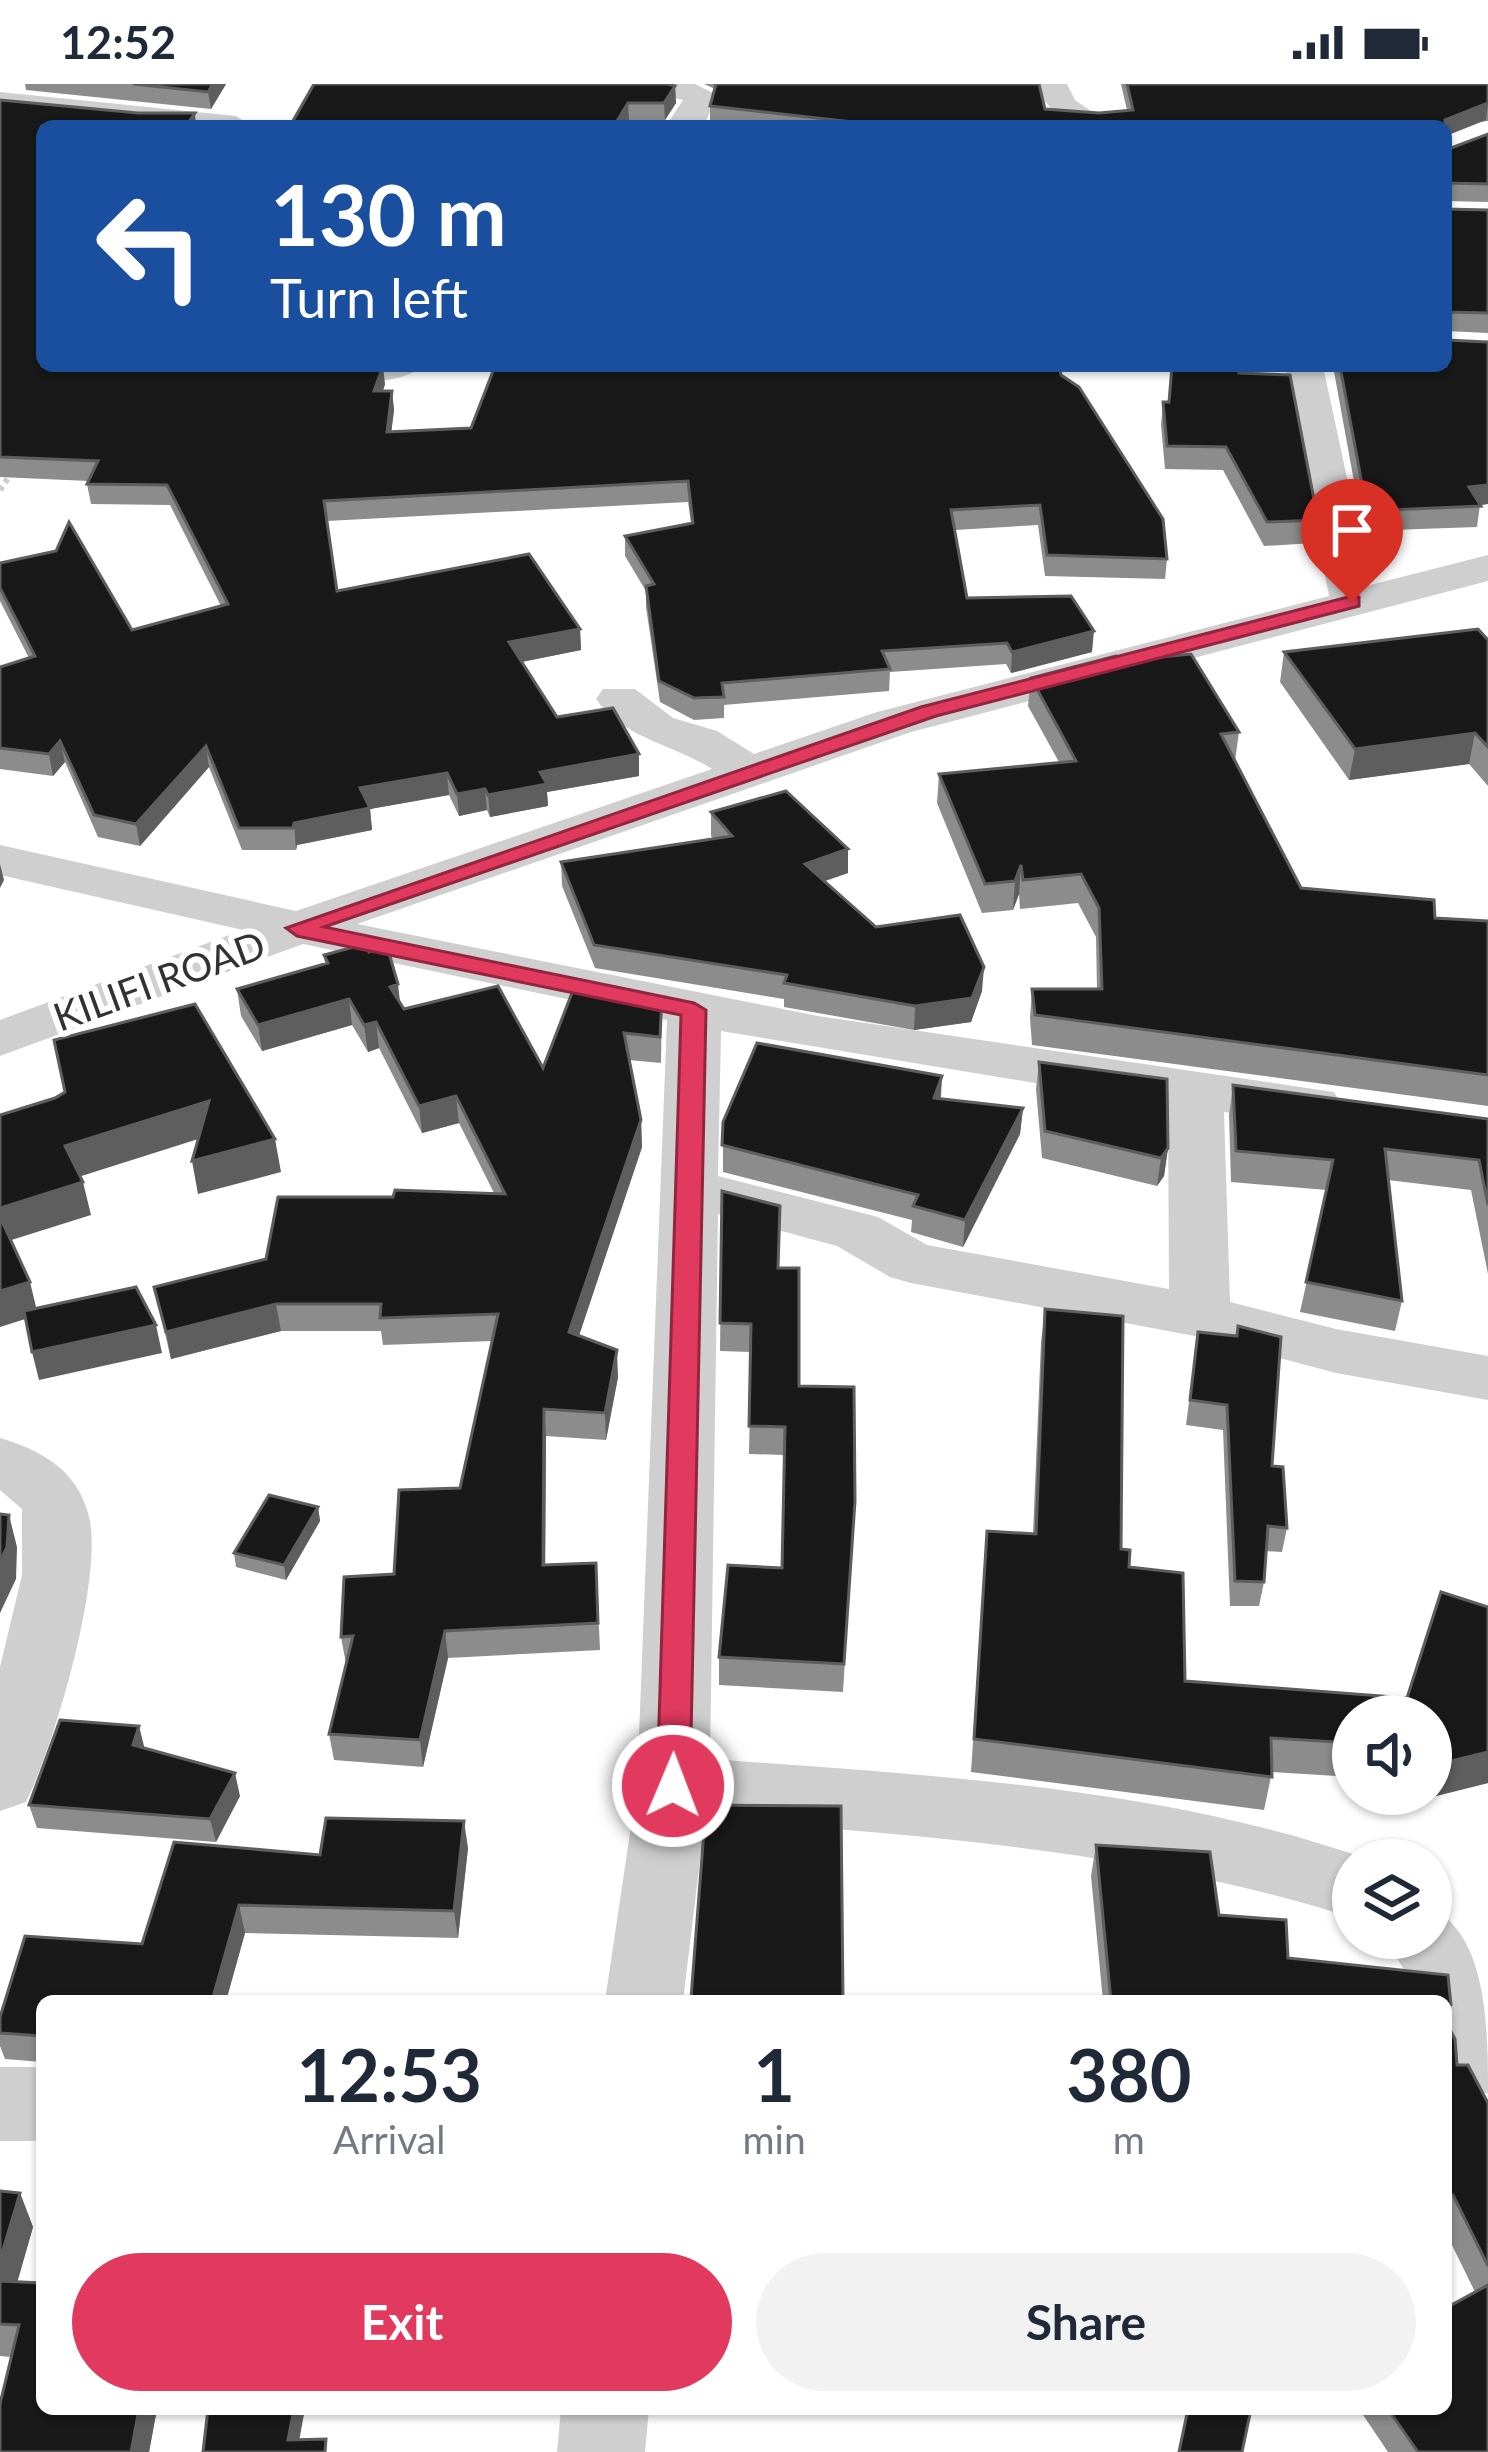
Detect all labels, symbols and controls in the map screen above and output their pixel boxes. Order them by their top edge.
text: 12:52 [60,15,176,69]
text: 130 m [270,163,507,264]
icon: left [72,168,228,324]
text: Turn left [270,265,468,330]
pin [1301,479,1403,602]
icon: arrive [1319,497,1385,563]
street label: KILIFI ROAD [47,921,271,1039]
map controls [1332,1695,1452,1959]
button: sound [1332,1695,1452,1815]
position arrow [610,1723,736,1849]
button: layers [1332,1839,1452,1959]
text: 12:53 [296,2031,482,2117]
text: 1 [753,2031,795,2117]
text: 380 [1066,2031,1191,2117]
text: Arrival [333,2116,445,2162]
text: min [743,2116,806,2162]
text: m [1113,2116,1145,2162]
button: Exit [72,2253,732,2391]
button: Share [756,2253,1416,2391]

